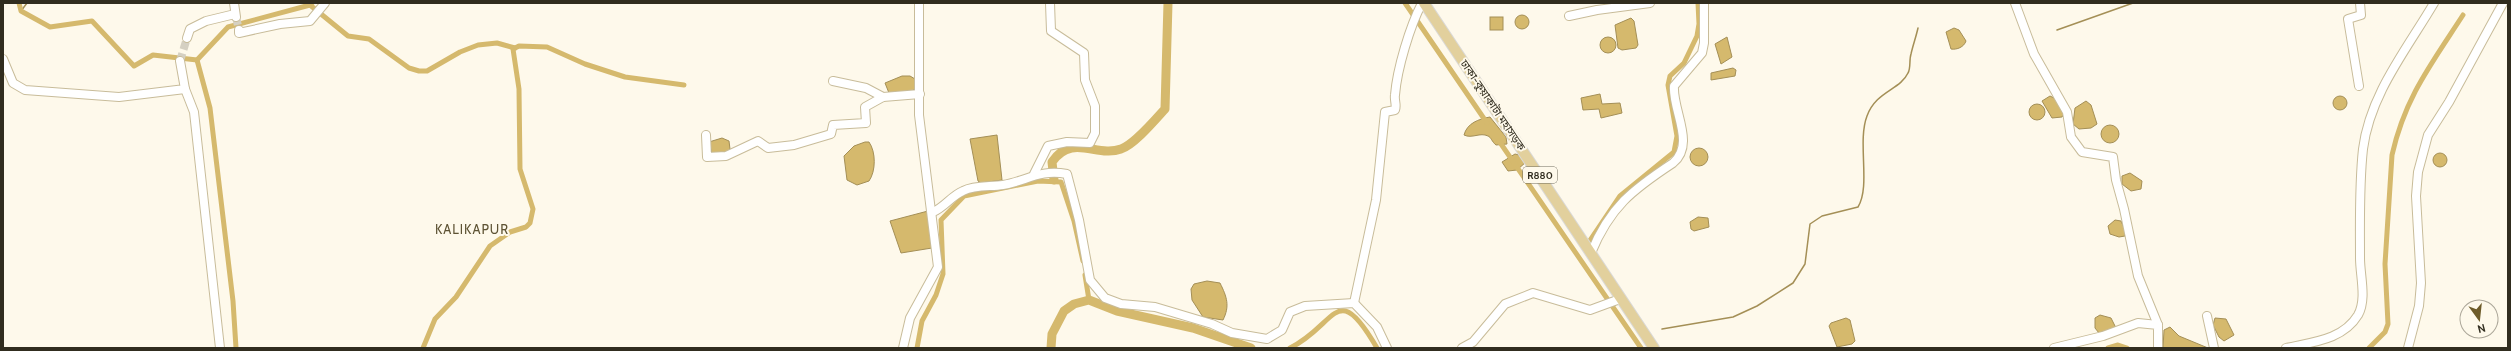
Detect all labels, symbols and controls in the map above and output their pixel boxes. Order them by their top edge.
street label: ঢাকা-কুয়াকাটা মহাসড়ক [1457,56,1529,153]
road number: R880 [1523,167,1557,183]
district label: KALIKAPUR [435,221,509,237]
north arrow [2459,299,2499,339]
text: N [2476,321,2487,336]

